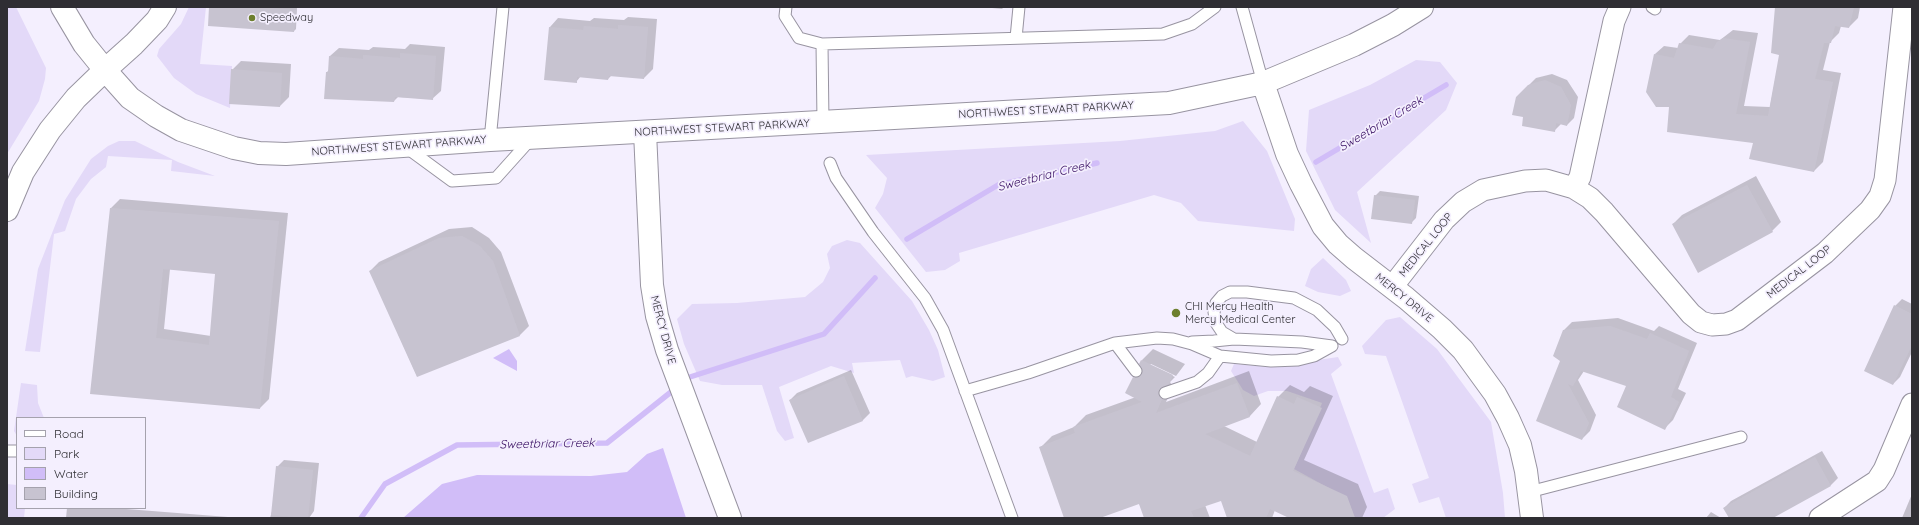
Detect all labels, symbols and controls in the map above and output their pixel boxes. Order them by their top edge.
place label: Speedway [260,11,313,25]
marker: Speedway [247,13,257,23]
water label: Sweetbriar Creek [1336,93,1426,155]
street label: NORTHWEST STEWART PARKWAY [958,99,1134,121]
street label: NORTHWEST STEWART PARKWAY [634,117,810,139]
street label: NORTHWEST STEWART PARKWAY [311,133,487,159]
water label: Sweetbriar Creek [996,157,1092,195]
street label: MEDICAL LOOP [1396,210,1456,280]
street label: MEDICAL LOOP [1764,243,1834,301]
street label: MERCY DRIVE [1372,271,1436,325]
street label: MERCY DRIVE [647,294,679,366]
place label: CHI Mercy Health Mercy Medical Center [1185,300,1295,326]
marker: CHI Mercy Health Mercy Medical Center [1170,307,1182,319]
legend [16,417,146,509]
text: Road [54,426,84,441]
water label: Sweetbriar Creek [499,436,595,452]
text: Park [54,446,79,461]
text: Water [54,466,88,481]
text: Building [54,486,98,501]

